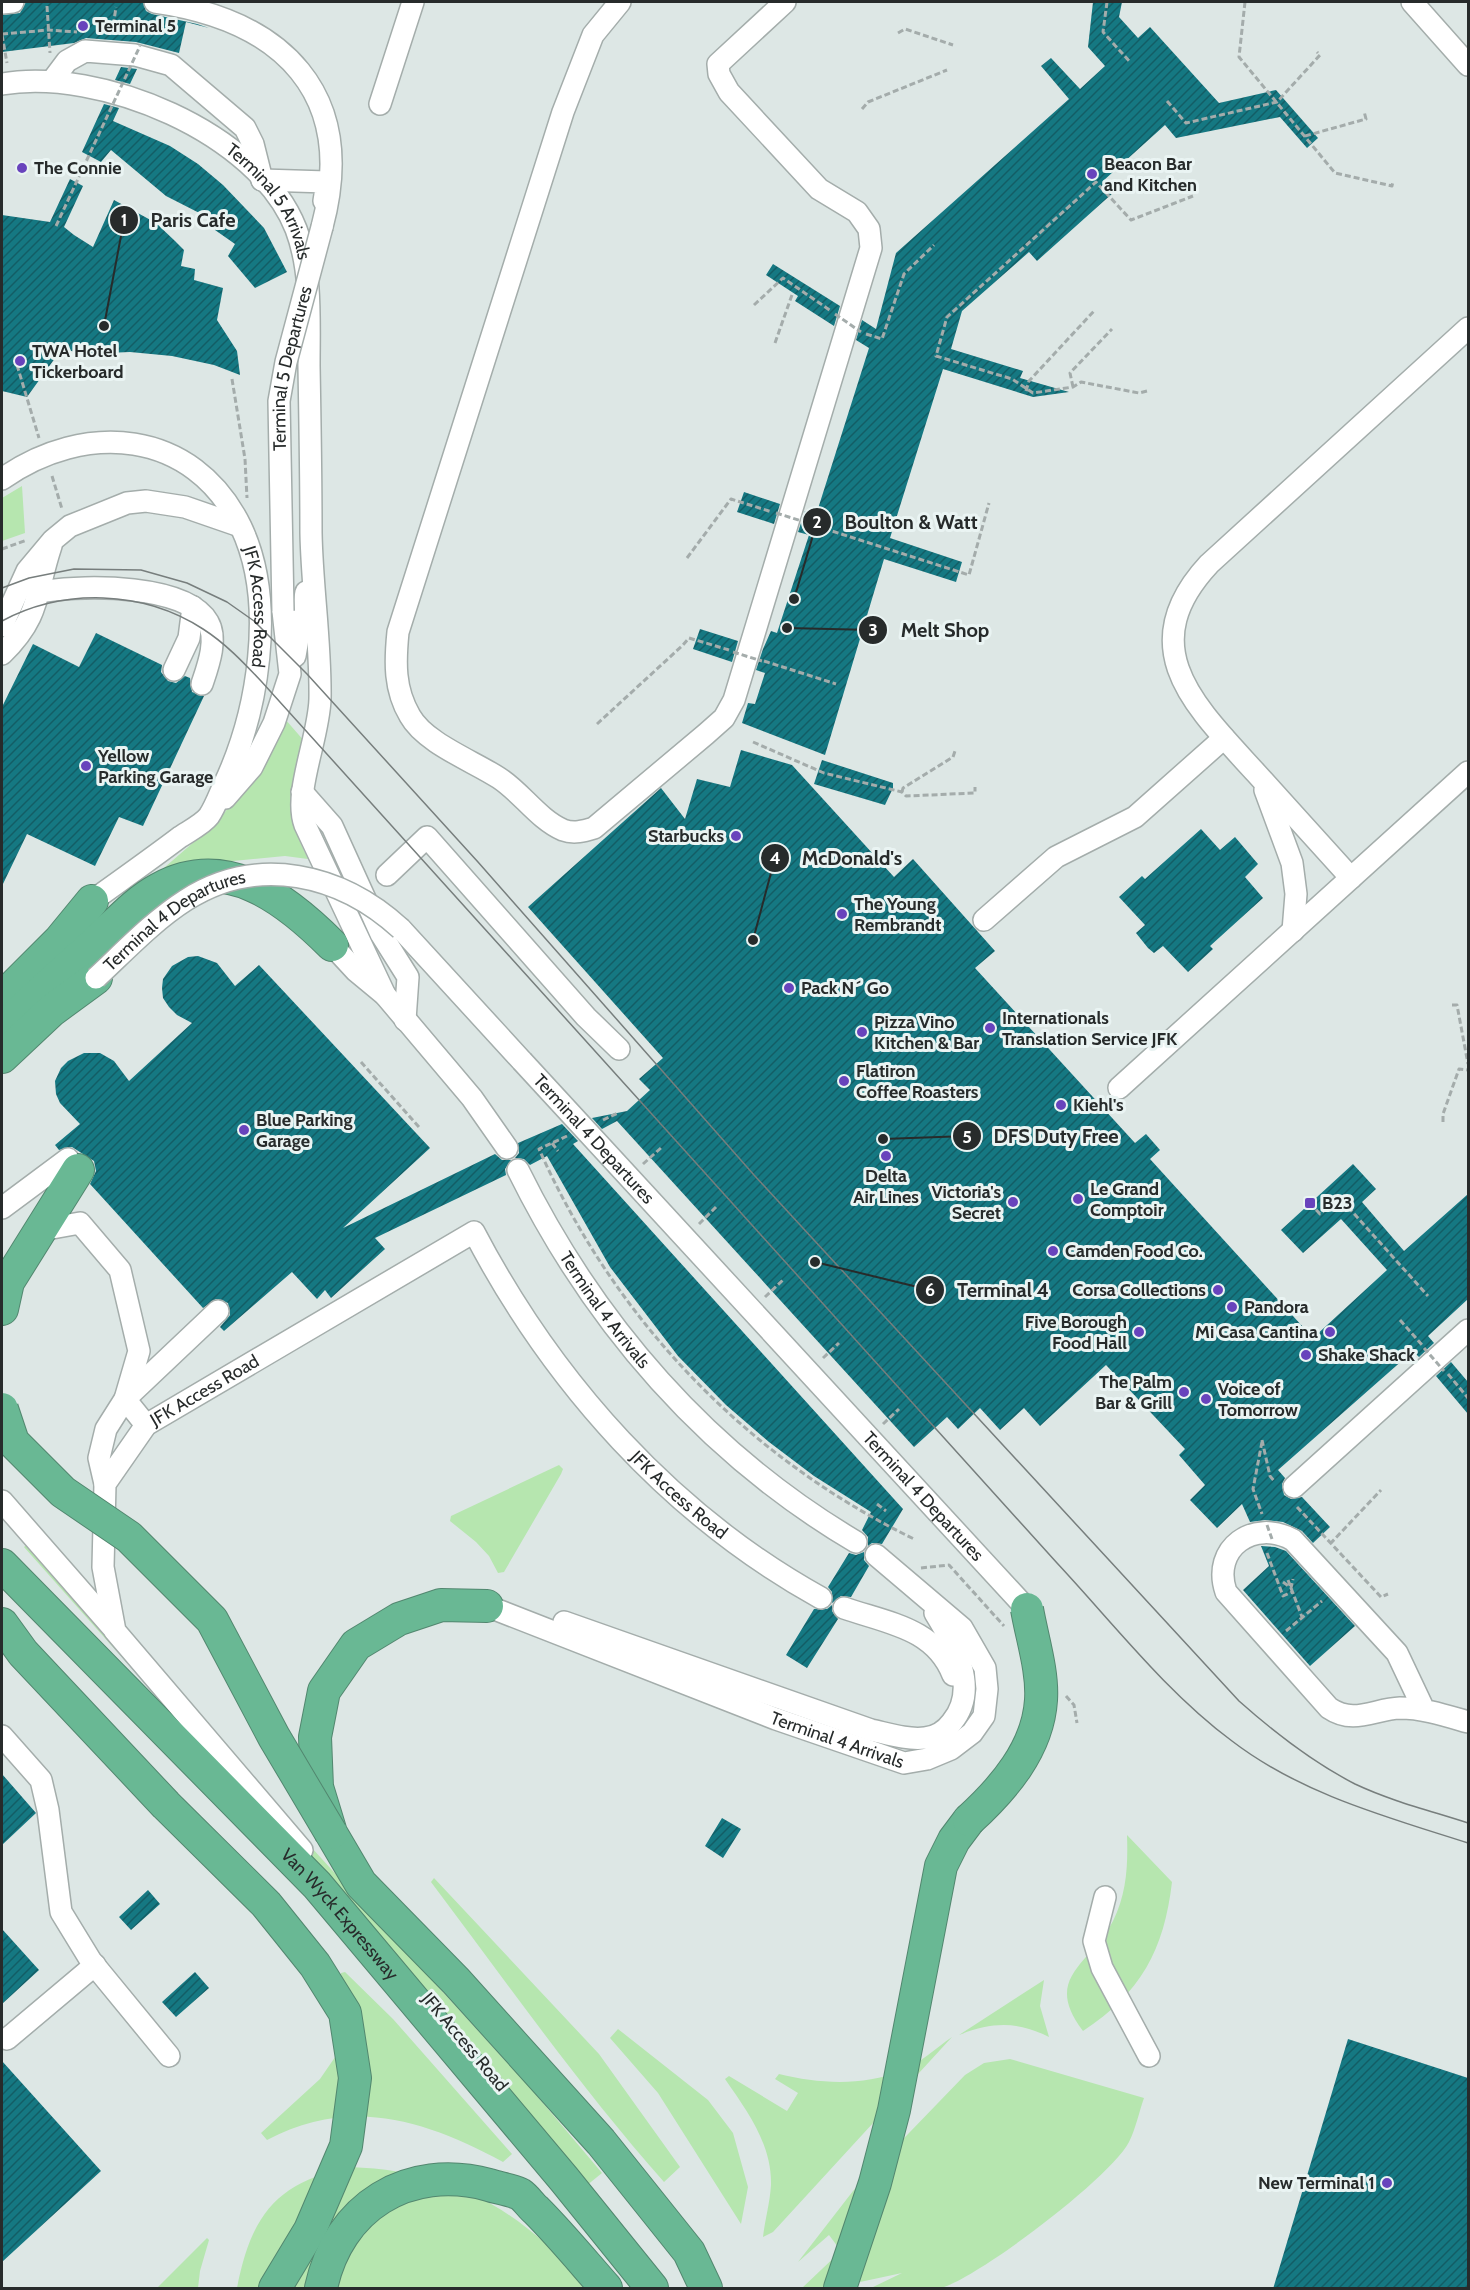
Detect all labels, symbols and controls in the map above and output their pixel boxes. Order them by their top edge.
place label: Terminal 5 [95,15,176,37]
marker: Terminal 5 [76,19,90,33]
street label: Terminal 5 Arrivals [222,139,315,262]
place label: Beacon Bar and Kitchen [1104,153,1197,196]
place label: The Connie [34,157,122,179]
marker: The Connie [15,161,29,175]
marker: Beacon Bar and Kitchen [1085,167,1099,181]
callout: Paris Cafe [109,201,248,239]
text: Paris Cafe [151,208,236,232]
text: 1 [121,209,127,231]
street label: Terminal 5 Departures [268,284,317,451]
place label: TWA Hotel Tickerboard [32,340,123,383]
marker: TWA Hotel Tickerboard [13,354,27,368]
callout: Boulton & Watt [802,503,989,541]
text: Boulton & Watt [844,510,978,534]
text: 2 [812,511,822,533]
street label: JFK Access Road [238,542,271,669]
callout: Melt Shop [858,611,1001,649]
text: Melt Shop [901,618,989,642]
text: 3 [868,619,878,641]
place label: Yellow Parking Garage [97,745,213,788]
marker: Yellow Parking Garage [79,759,93,773]
place label: Starbucks [648,825,724,847]
marker: Starbucks [729,829,743,843]
callout: McDonald's [760,839,915,877]
text: McDonald's [802,846,902,870]
text: 4 [769,847,781,869]
street label: Terminal 4 Departures [99,866,247,976]
place label: The Young Rembrandt [854,893,941,936]
marker: The Young Rembrandt [835,907,849,921]
place label: Pack N´ Go [801,977,889,999]
marker: Pack N´ Go [782,981,796,995]
place label: Internationals Translation Service JFK [1002,1007,1178,1050]
place label: Pizza Vino Kitchen & Bar [874,1011,979,1054]
marker: Internationals Translation Service JFK [983,1021,997,1035]
marker: Pizza Vino Kitchen & Bar [855,1025,869,1039]
place label: Flatiron Coffee Roasters [856,1060,979,1103]
street label: Terminal 4 Departures [529,1070,659,1208]
marker: Flatiron Coffee Roasters [837,1074,851,1088]
place label: Kiehl's [1073,1094,1124,1116]
marker: Kiehl's [1054,1098,1068,1112]
place label: Blue Parking Garage [256,1109,352,1152]
callout: DFS Duty Free [952,1117,1131,1155]
marker: Blue Parking Garage [237,1123,251,1137]
text: DFS Duty Free [993,1124,1119,1148]
text: 5 [962,1126,972,1148]
marker: Delta Air Lines [879,1149,893,1163]
place label: Delta Air Lines [853,1165,919,1208]
place label: Le Grand Comptoir [1090,1178,1164,1221]
place label: Victoria's Secret [931,1181,1001,1224]
marker: Le Grand Comptoir [1071,1192,1085,1206]
place label: B23 [1322,1192,1353,1214]
marker: Victoria's Secret [1006,1195,1020,1209]
marker: B23 [1303,1196,1317,1210]
place label: Camden Food Co. [1065,1240,1203,1262]
marker: Camden Food Co. [1046,1244,1060,1258]
street label: Terminal 4 Arrivals [555,1247,655,1373]
callout: Terminal 4 [915,1271,1061,1309]
text: Terminal 4 [957,1278,1049,1302]
text: 6 [925,1279,935,1301]
place label: Corsa Collections [1072,1279,1206,1301]
marker: Corsa Collections [1211,1283,1225,1297]
place label: Pandora [1244,1296,1309,1318]
marker: Pandora [1225,1300,1239,1314]
place label: Five Borough Food Hall [1025,1311,1127,1354]
place label: Mi Casa Cantina [1195,1321,1318,1343]
marker: Five Borough Food Hall [1132,1325,1146,1339]
marker: Mi Casa Cantina [1323,1325,1337,1339]
place label: Shake Shack [1318,1344,1415,1366]
marker: Shake Shack [1299,1348,1313,1362]
street label: JFK Access Road [145,1350,263,1432]
place label: The Palm Bar & Grill [1095,1371,1172,1414]
place label: Voice of Tomorrow [1218,1378,1298,1421]
marker: The Palm Bar & Grill [1177,1385,1191,1399]
marker: Voice of Tomorrow [1199,1392,1213,1406]
street label: Terminal 4 Departures [858,1427,988,1566]
street label: JFK Access Road [625,1445,732,1544]
street label: Terminal 4 Arrivals [767,1707,907,1773]
street label: Van Wyck Expressway [276,1844,403,1985]
street label: JFK Access Road [417,1987,513,2096]
place label: New Terminal 1 [1258,2172,1375,2194]
marker: New Terminal 1 [1380,2176,1394,2190]

